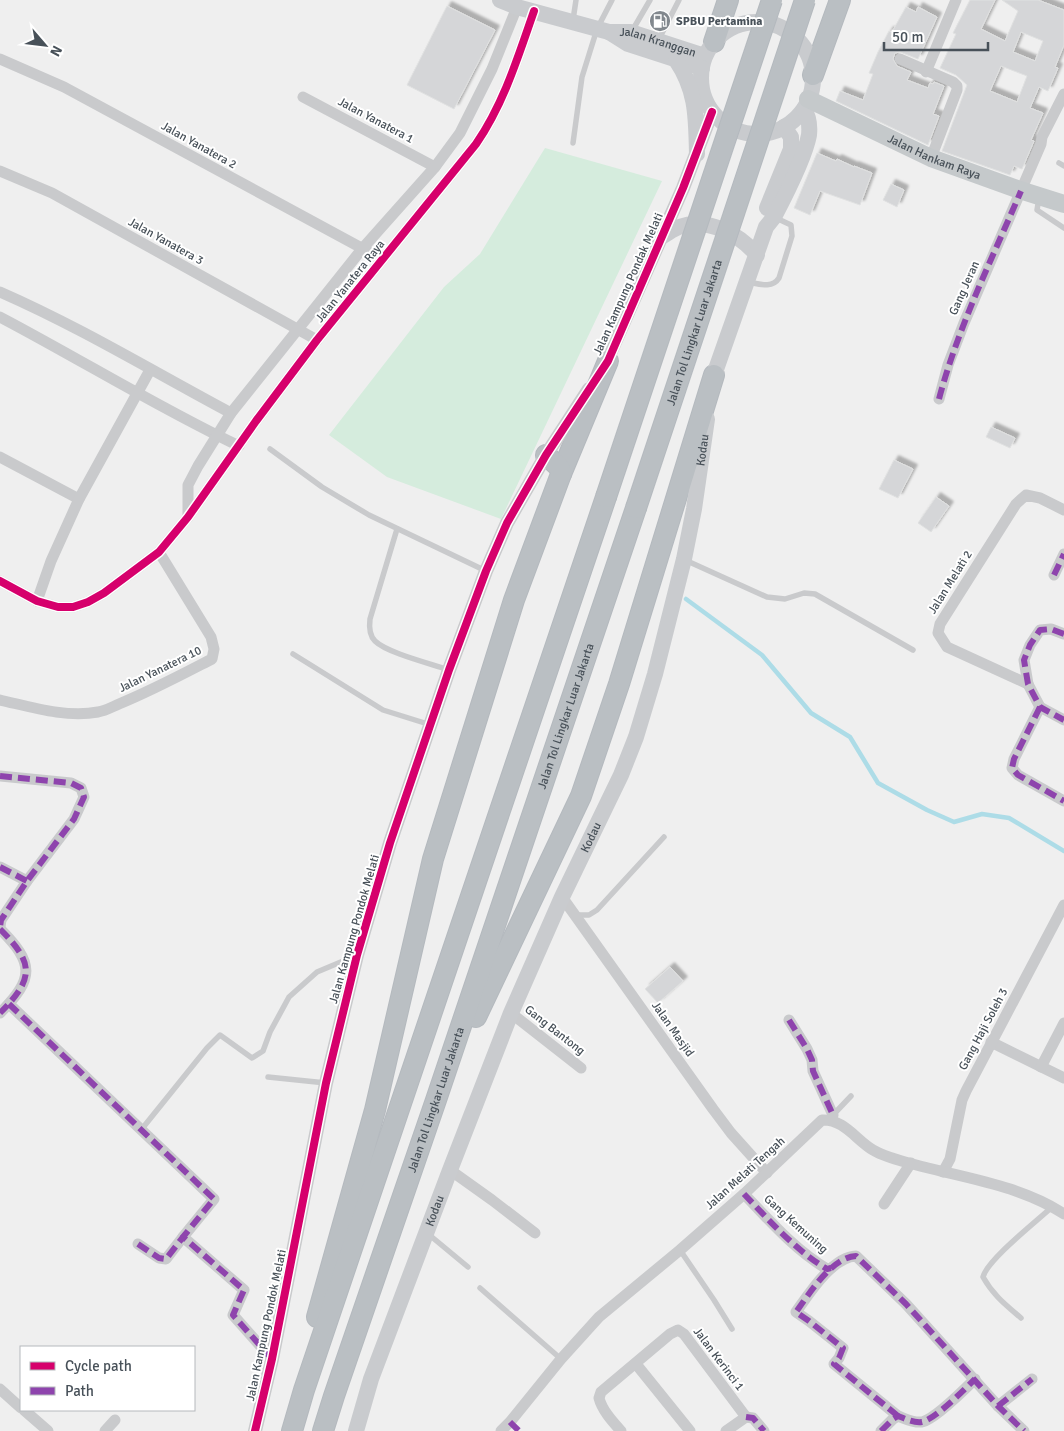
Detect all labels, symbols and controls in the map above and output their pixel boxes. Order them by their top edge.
fuel station icon: SPBU Pertamina [648,9,672,33]
place label: SPBU Pertamina [676,14,762,29]
north arrow [20,20,70,70]
scale bar [884,20,988,52]
street label: Jalan Kranggan [620,25,698,61]
text: 50 m [892,28,923,46]
text: N [46,43,66,59]
street label: Jalan Yanatera 1 [335,94,416,147]
street label: Jalan Yanatera 2 [159,119,239,172]
street label: Jalan Hankam Raya [885,131,983,183]
street label: Jalan Kampung Pondak Melati [590,211,667,358]
street label: Jalan Yanatera 3 [126,215,206,268]
street label: Jalan Yanatera Raya [313,237,388,326]
street label: Jalan Tol Lingkar Luar Jakarta [664,258,726,407]
street label: Gang Jeran [946,259,983,318]
street label: Kodau [693,433,713,467]
street label: Jalan Melati 2 [925,548,976,617]
street label: Jalan Tol Lingkar Luar Jakarta [535,642,598,791]
street label: Jalan Yanatera 10 [116,643,204,696]
street label: Kodau [578,820,605,855]
street label: Jalan Kampung Pondok Melati [326,853,383,1005]
street label: Gang Haji Soleh 3 [956,986,1011,1073]
street label: Jalan Masjid [648,999,697,1060]
street label: Gang Bantong [522,1002,588,1059]
street label: Jalan Tol Lingkar Luar Jakarta [405,1025,468,1175]
street label: Jalan Melati Tengah [703,1134,788,1213]
street label: Gang Kemuning [761,1192,831,1257]
street label: Kodau [422,1193,448,1229]
street label: Jalan Kampung Pondok Melati [243,1248,290,1402]
street label: Jalan Kerinci 1 [690,1325,747,1394]
legend [20,1346,195,1411]
text: Cycle path [65,1357,132,1375]
text: Path [65,1382,94,1400]

